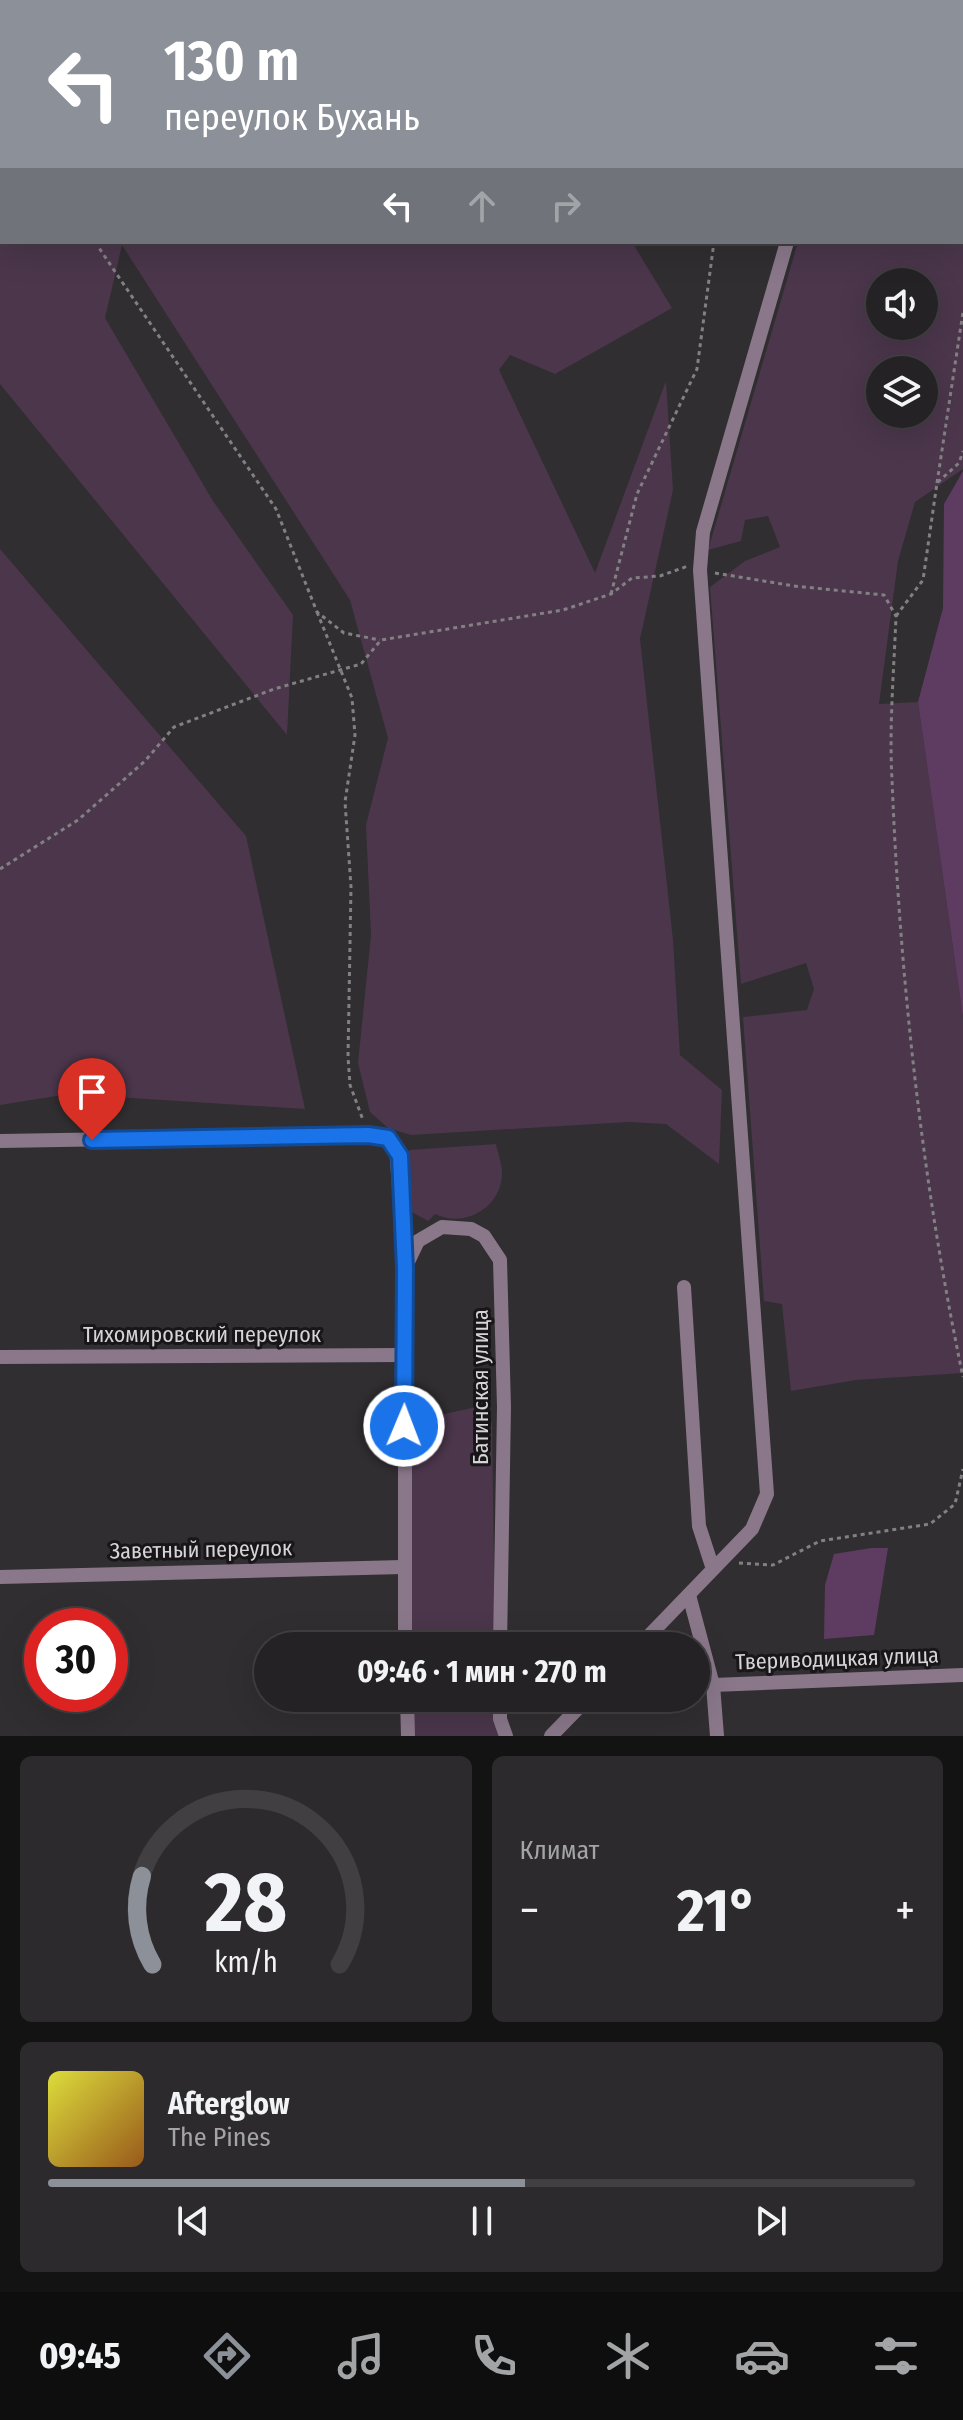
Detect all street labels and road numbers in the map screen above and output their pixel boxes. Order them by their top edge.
street label: Батинская улица [467,1309,494,1465]
street label: Тихомировский переулок [83,1321,322,1348]
street label: Заветный переулок [109,1534,293,1565]
street label: Твериводицкая улица [735,1641,939,1676]

